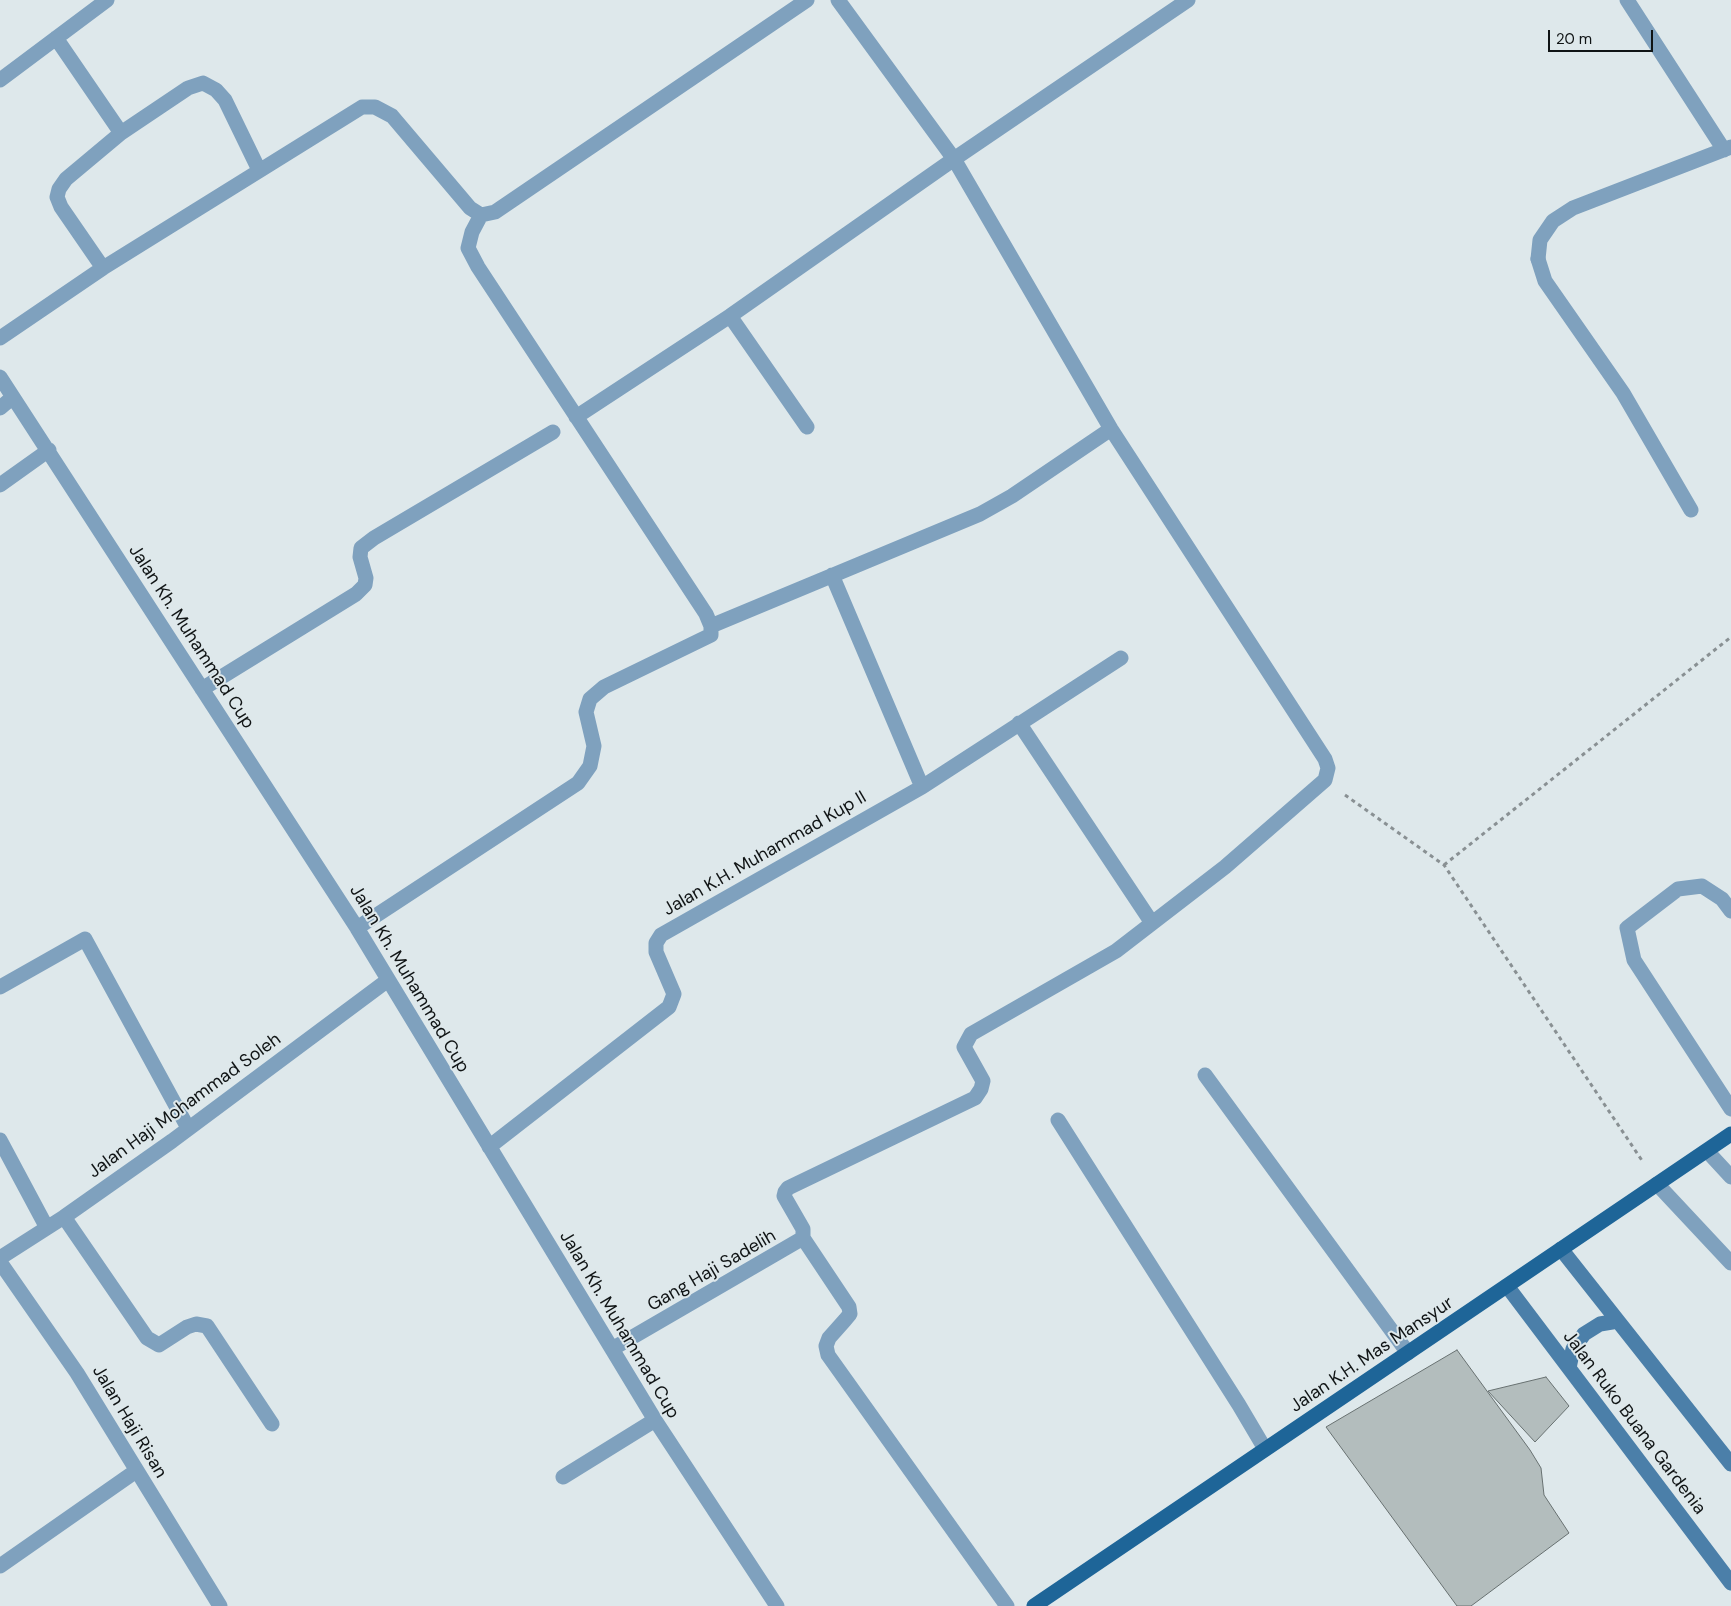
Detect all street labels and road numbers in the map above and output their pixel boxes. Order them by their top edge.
street label: Jalan Kh. Muhammad Cup [123,541,259,733]
street label: Jalan K.H. Muhammad Kup II [660,787,870,921]
street label: Jalan Kh. Muhammad Cup [344,881,474,1077]
street label: Jalan Haji Mohammad Soleh [84,1029,286,1183]
street label: Gang Haji Sadelih [644,1226,780,1316]
street label: Jalan Kh. Muhammad Cup [554,1227,684,1423]
street label: Jalan K.H. Mas Mansyur [1286,1292,1458,1418]
street label: Jalan Ruko Buana Gardenia [1558,1327,1710,1519]
street label: Jalan Haji Risan [87,1362,171,1482]

